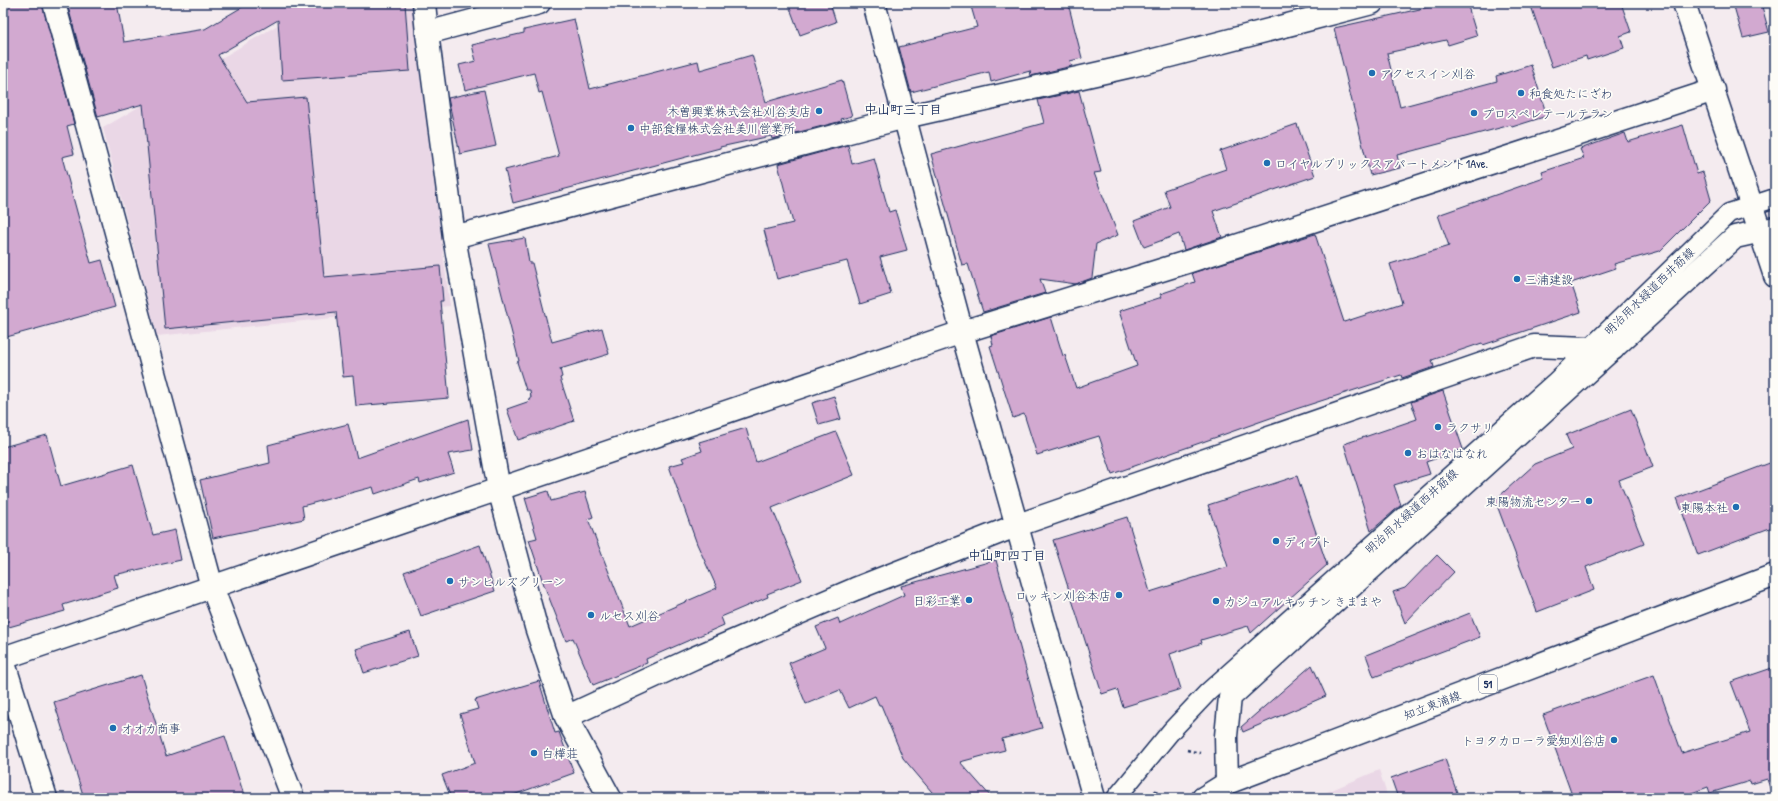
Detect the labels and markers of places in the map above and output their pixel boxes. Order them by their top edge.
place label: アクセスイン刈谷 [1380,65,1475,82]
marker: アクセスイン刈谷 [1367,68,1377,78]
place label: 和食処たにざわ [1529,85,1613,102]
marker: 和食処たにざわ [1516,88,1526,98]
place label: 木曽興業株式会社刈谷支店 [667,103,811,120]
place label: プロスペレテールテラン [1482,105,1613,122]
marker: 木曽興業株式会社刈谷支店 [814,106,824,116]
marker: プロスペレテールテラン [1469,108,1479,118]
place label: 中部食糧株式会社美川営業所 [639,120,795,137]
marker: 中部食糧株式会社美川営業所 [626,123,636,133]
place label: ロイヤルブリックスアパートメント1Ave. [1275,155,1488,172]
marker: ロイヤルブリックスアパートメント1Ave. [1262,158,1272,168]
place label: 三浦建設 [1525,271,1573,288]
marker: 三浦建設 [1512,274,1522,284]
place label: ラクサリ [1446,419,1494,436]
marker: ラクサリ [1433,422,1443,432]
place label: おはなはなれ [1416,445,1488,462]
marker: おはなはなれ [1403,448,1413,458]
place label: 東陽物流センター [1485,493,1581,510]
marker: 東陽物流センター [1584,496,1594,506]
place label: 東陽本社 [1680,499,1728,516]
marker: 東陽本社 [1731,502,1741,512]
place label: ディプト [1284,533,1332,550]
marker: ディプト [1271,536,1281,546]
place label: サンヒルズグリーン [458,573,565,590]
marker: サンヒルズグリーン [445,576,455,586]
place label: ロッキン刈谷本店 [1015,587,1111,604]
marker: ロッキン刈谷本店 [1114,590,1124,600]
place label: 日彩工業 [913,592,961,609]
place label: カジュアルキッチン きままや [1224,593,1382,610]
marker: 日彩工業 [964,595,974,605]
marker: カジュアルキッチン きままや [1211,596,1221,606]
place label: ルセス刈谷 [599,607,659,624]
marker: ルセス刈谷 [586,610,596,620]
place label: オオカ商事 [121,720,181,737]
marker: オオカ商事 [108,723,118,733]
place label: トヨタカローラ愛知刈谷店 [1462,732,1606,749]
marker: トヨタカローラ愛知刈谷店 [1609,735,1619,745]
place label: 白樺荘 [542,745,578,762]
marker: 白樺荘 [529,748,539,758]

